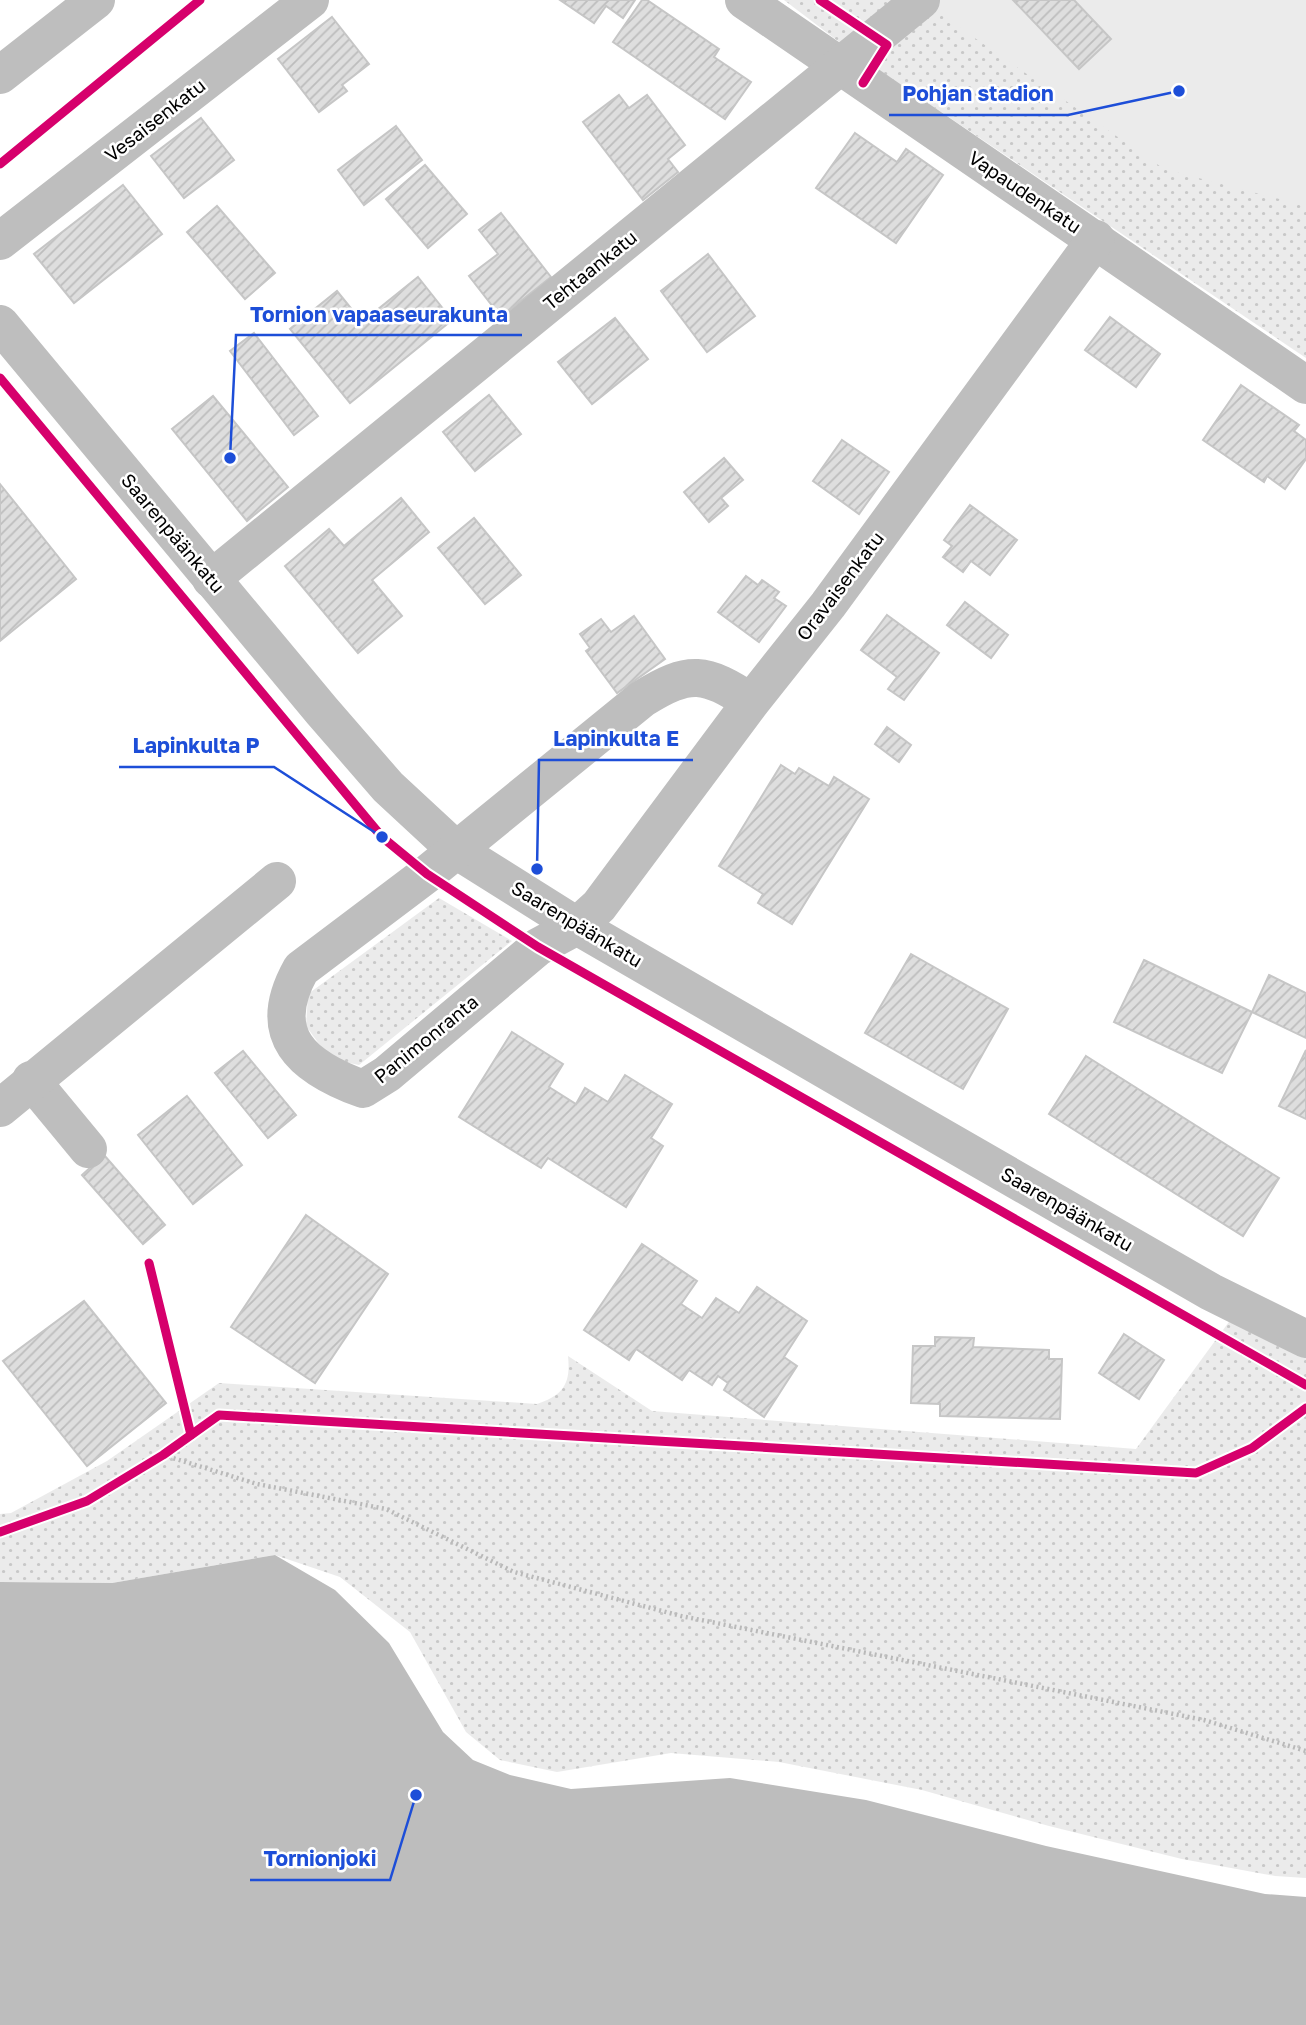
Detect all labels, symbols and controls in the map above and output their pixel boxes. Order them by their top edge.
street label: Vesaisenkatu [100,73,210,166]
callout: Pohjan stadion [889,73,1068,115]
text: Pohjan stadion [902,80,1054,106]
street label: Vapaudenkatu [965,145,1086,238]
street label: Tehtaankatu [538,225,641,314]
callout: Tornion vapaaseurakunta [236,293,522,335]
text: Tornion vapaaseurakunta [250,301,508,327]
street label: Saarenpäänkatu [117,468,230,597]
street label: Oravaisenkatu [791,527,888,645]
callout: Lapinkulta E [539,718,693,760]
callout: Lapinkulta P [119,725,274,767]
text: Lapinkulta E [553,725,679,751]
text: Lapinkulta P [133,732,259,758]
street label: Saarenpäänkatu [508,875,647,972]
street label: Panimonranta [369,990,482,1088]
street label: Saarenpäänkatu [997,1161,1137,1256]
callout: Tornionjoki [250,1838,390,1880]
text: Tornionjoki [264,1845,376,1871]

